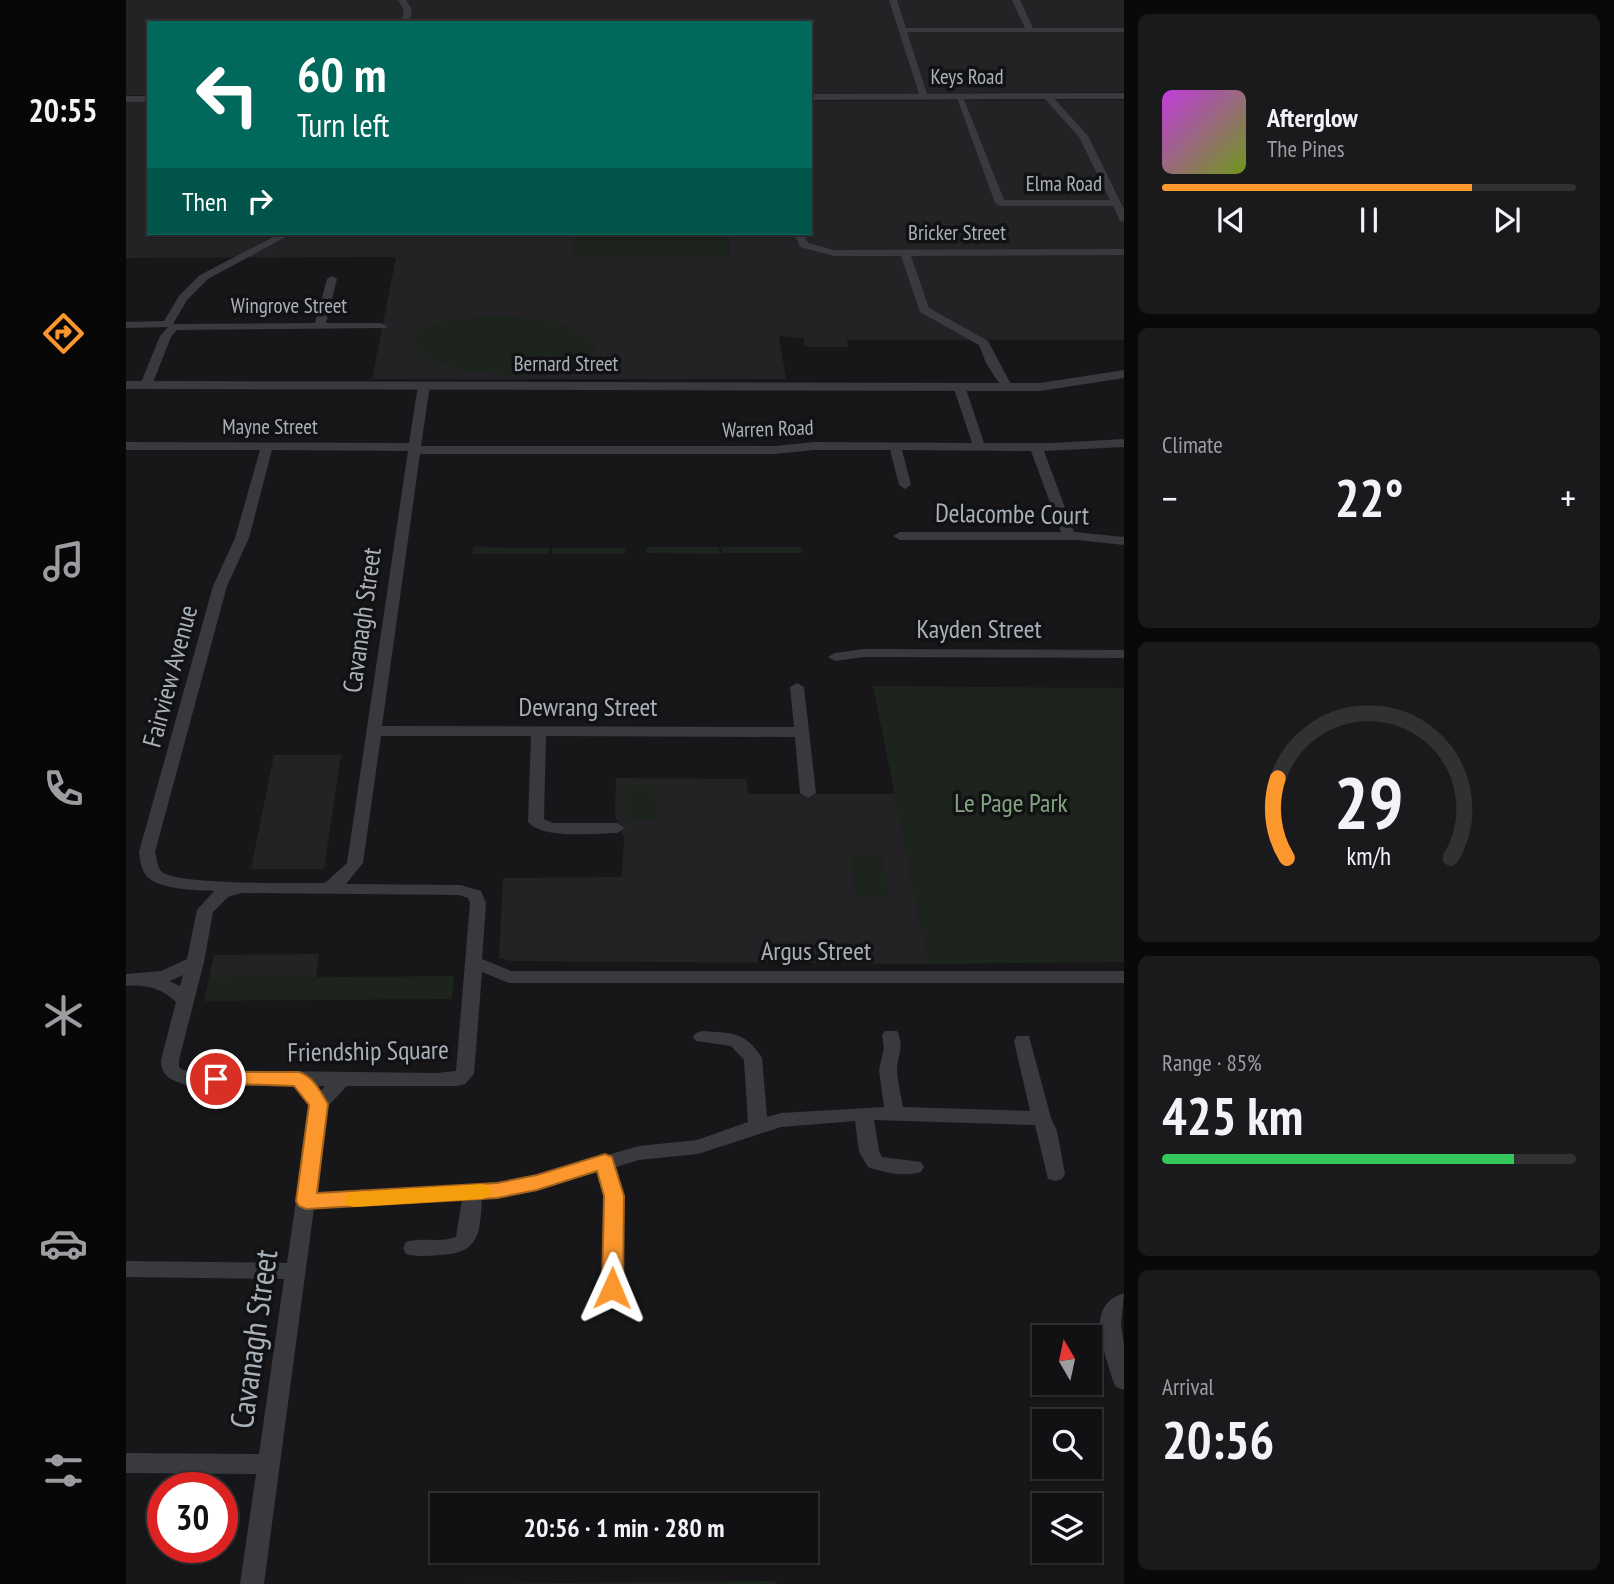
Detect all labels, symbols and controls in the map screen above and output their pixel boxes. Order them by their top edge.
text: 60 m [297,42,386,106]
icon: left [182,49,273,140]
street label: Keys Road [930,63,1004,90]
text: 20:55 [28,89,98,131]
text: Afterglow [1267,101,1358,134]
text: Turn left [297,104,389,146]
text: The Pines [1267,134,1345,163]
street label: Elma Road [1026,170,1102,197]
icon: right [241,182,279,220]
text: Then [182,185,227,218]
icon: previous [1212,201,1250,239]
icon: pause [1350,201,1388,239]
icon: next [1488,201,1526,239]
street label: Bricker Street [908,219,1006,246]
street label: Wingrove Street [231,292,347,319]
icon: directions [39,309,88,358]
street label: Bernard Street [514,350,619,377]
street label: Mayne Street [222,413,318,440]
street label: Warren Road [722,413,814,444]
text: Climate [1162,430,1223,459]
text: 22° [1335,464,1403,531]
text: − [1162,473,1178,522]
text: + [1560,473,1576,522]
street label: Delacombe Court [935,496,1089,531]
icon: music [39,537,88,586]
street label: Cavanagh Street [335,545,388,695]
street label: Fairview Avenue [135,601,204,750]
street label: Kayden Street [916,612,1042,645]
street label: Dewrang Street [518,690,658,723]
text: 29 [1334,754,1404,848]
icon: phone [39,764,88,813]
park label: Le Page Park [954,786,1068,819]
text: km/h [1347,840,1391,872]
street label: Argus Street [761,934,871,967]
icon: climate [39,991,88,1040]
street label: Friendship Square [287,1033,449,1068]
text: Range · 85% [1162,1048,1262,1077]
pin [186,1049,246,1109]
icon: arrive [197,1060,235,1098]
text: 425 km [1162,1082,1303,1149]
icon: car [39,1219,88,1268]
street label: Cavanagh Street [220,1247,286,1431]
position arrow [575,1251,649,1325]
north arrow [1032,1325,1102,1395]
map controls [1032,1325,1102,1563]
text: Arrival [1162,1372,1214,1401]
text: 20:56 [1162,1406,1274,1473]
button: search [1032,1409,1102,1479]
icon: filters [39,1446,88,1495]
speed limit sign: 30 [147,1472,238,1563]
button: layers [1032,1493,1102,1563]
text: 20:56 · 1 min · 280 m [524,1511,724,1544]

